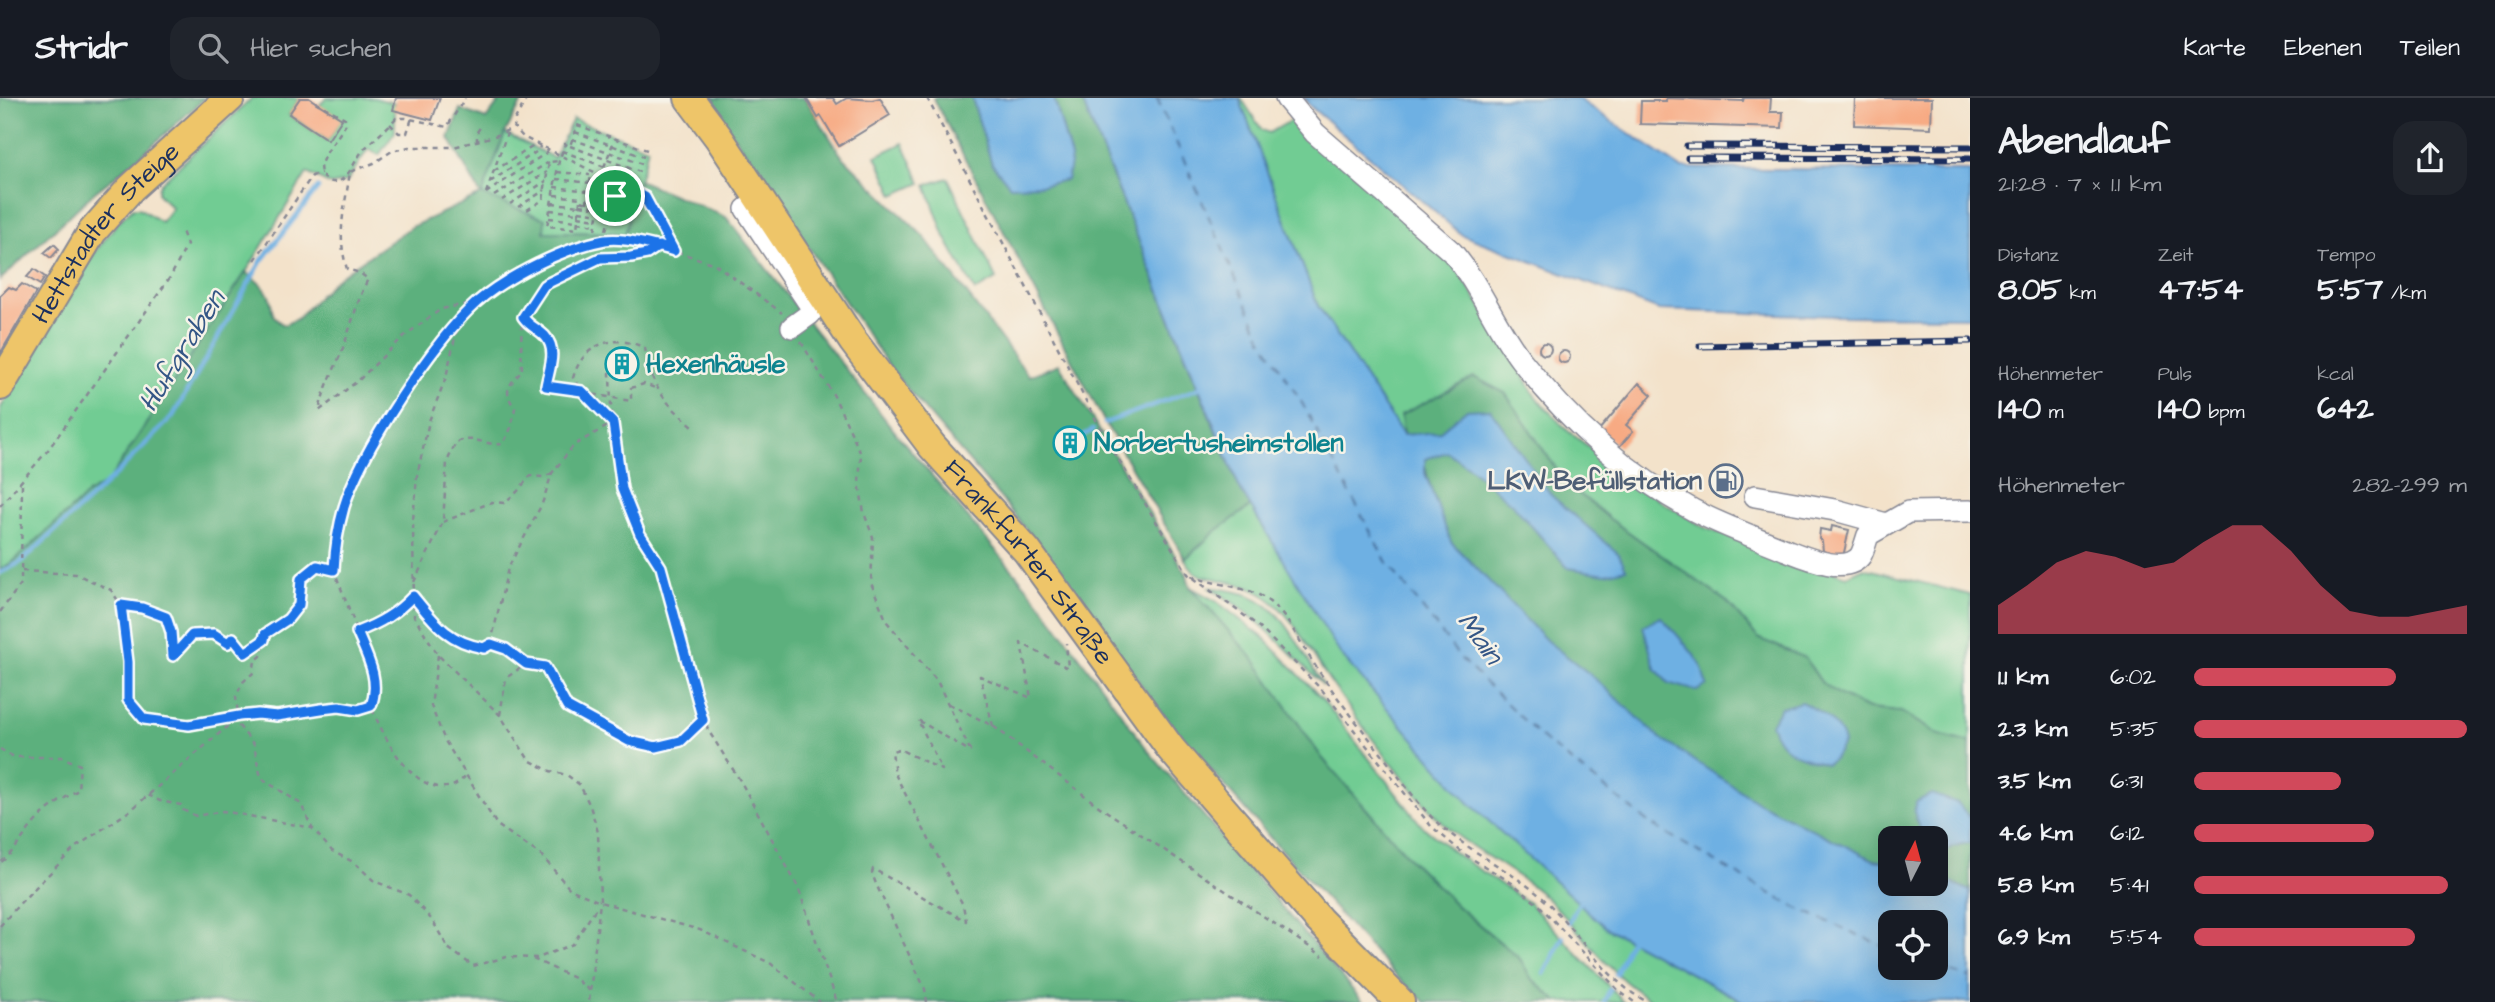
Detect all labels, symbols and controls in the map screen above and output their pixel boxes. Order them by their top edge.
search box [170,17,660,80]
text: Stridr [35,25,128,71]
icon: search [194,29,232,67]
text: Hier suchen [250,30,391,66]
text: Karte [2183,31,2246,65]
text: Ebenen [2284,31,2362,65]
text: Teilen [2400,31,2460,65]
text: Abendlauf [1998,116,2170,168]
button: share [2393,121,2467,195]
street label: Hettstadter Steige [23,134,188,330]
pin [585,166,645,226]
text: 21:28 · 7 × 1.1 km [1998,168,2161,200]
icon: arrive [596,177,634,215]
text: Distanz [1998,242,2059,269]
text: Zeit [2158,242,2193,269]
text: Tempo [2317,242,2376,269]
text: 8.05 [1998,269,2062,311]
text: 47:54 [2158,269,2243,311]
text: 5:57 [2317,269,2383,311]
text: km [2062,280,2096,307]
text: /km [2383,280,2426,307]
water label: Hufgraben [129,281,237,420]
building icon: Hexenhäusle [603,345,641,383]
place label: Hexenhäusle [646,346,786,382]
text: Höhenmeter [1998,361,2103,388]
text: Puls [2158,361,2192,388]
text: kcal [2317,361,2354,388]
text: 140 [1998,388,2041,430]
text: 140 [2158,388,2201,430]
text: 642 [2317,388,2374,430]
text: m [2041,399,2064,426]
text: bpm [2201,399,2244,426]
building icon: Norbertusheimstollen [1051,424,1089,462]
place label: Norbertusheimstollen [1094,425,1344,461]
street label: Frankfurter Straße [935,452,1122,672]
fuel station icon: LKW-Befüllstation [1707,462,1745,500]
place label: LKW-Befüllstation [1488,463,1702,499]
text: Höhenmeter [1998,469,2125,501]
text: 282–299 m [2352,469,2467,501]
water label: Main [1448,604,1513,674]
text: 1.1 km [1998,661,2048,693]
text: 6:02 [2110,661,2156,693]
text: 2.3 km [1998,713,2067,745]
text: 5:35 [2110,713,2158,745]
text: 3.5 km [1998,765,2070,797]
text: 6:31 [2110,765,2143,797]
text: 4.6 km [1998,817,2073,849]
text: 6:12 [2110,817,2144,849]
north arrow [1878,826,1948,896]
map controls [1878,826,1948,980]
text: 5.8 km [1998,869,2074,901]
text: 5:41 [2110,869,2149,901]
button: locate [1878,910,1948,980]
text: 6.9 km [1998,921,2070,953]
text: 5:54 [2110,921,2162,953]

